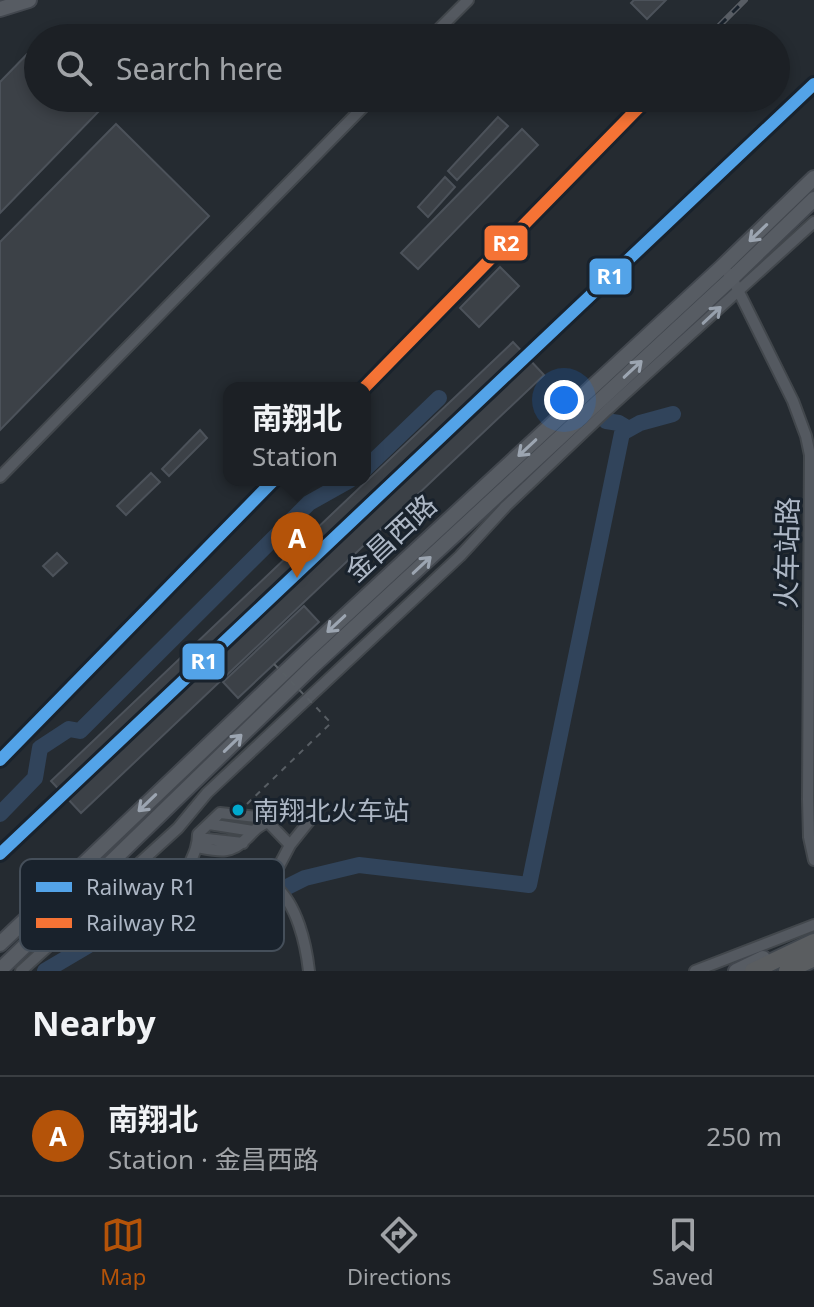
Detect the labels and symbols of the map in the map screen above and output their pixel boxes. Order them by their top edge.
one-way arrow [748,223,768,242]
line badge: R2 [483,224,529,262]
text: R2 [492,227,520,257]
line badge: R1 [588,257,633,296]
text: R1 [596,260,624,290]
one-way arrow [702,307,722,325]
one-way arrow [623,360,643,379]
your location [544,380,584,420]
one-way arrow [517,438,537,456]
street label: 金昌西路 [336,485,444,589]
street label: 火车站路 [766,497,806,609]
pin: A [271,512,323,578]
one-way arrow [411,556,431,574]
one-way arrow [326,615,346,633]
line badge: R1 [181,642,226,681]
text: R1 [190,645,218,675]
one-way arrow [223,734,243,753]
place label: 南翔北火车站 [253,792,409,828]
one-way arrow [137,794,157,813]
marker: 南翔北火车站 [230,802,246,818]
legend [20,859,284,951]
text: Railway R1 [86,871,196,901]
text: Railway R2 [86,907,196,937]

